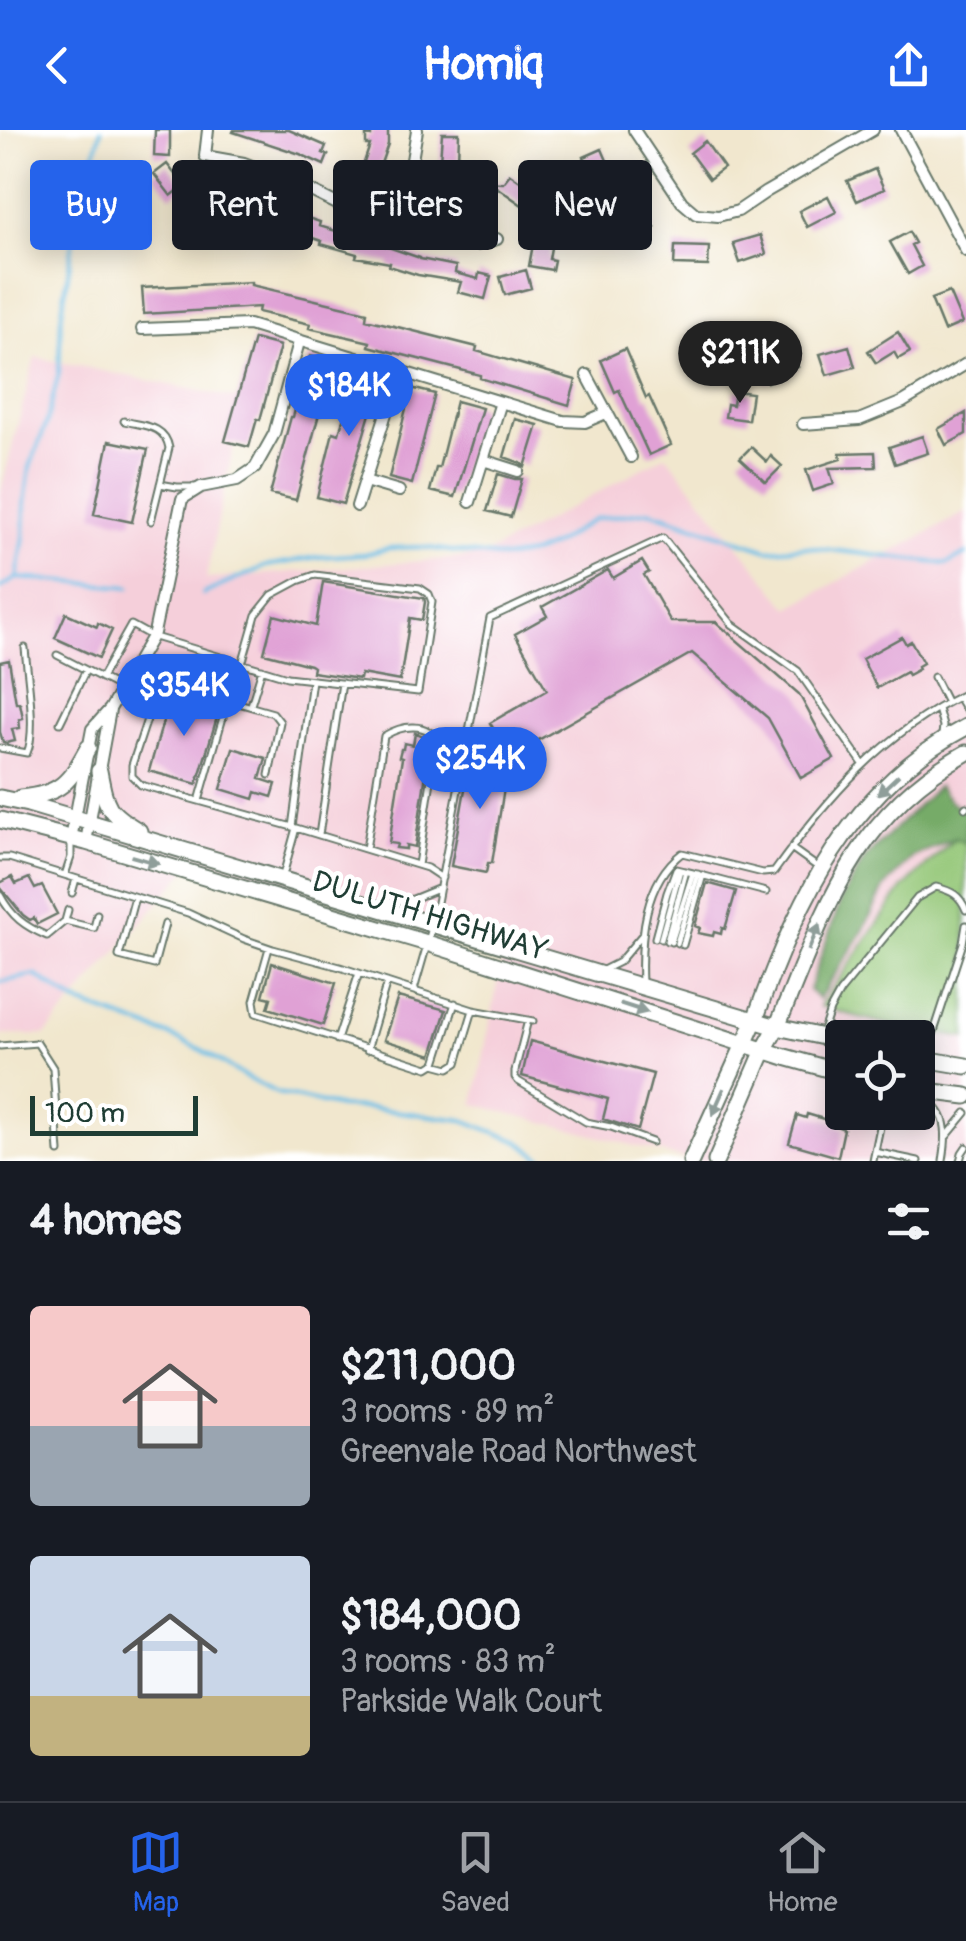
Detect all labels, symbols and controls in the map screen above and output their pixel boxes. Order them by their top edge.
text: Homiq [423,37,543,93]
icon: back [30,38,85,93]
icon: share [881,38,936,93]
chip: Buy [30,160,152,250]
chip: Rent [172,160,313,250]
chip: Filters [333,160,498,250]
chip: New [518,160,652,250]
pin: $211K [670,321,810,406]
text: $211K [700,333,780,373]
pin: $184K [279,354,419,439]
text: $184K [307,366,391,406]
pin: $354K [114,654,254,739]
text: $354K [139,666,229,706]
pin: $254K [410,727,550,812]
text: $254K [435,739,525,779]
one-way arrow [876,773,901,795]
one-way arrow [130,852,161,868]
street label: DULUTH HIGHWAY [308,863,552,969]
one-way arrow [807,921,823,951]
one-way arrow [619,1001,649,1016]
map controls [825,1020,935,1130]
button: locate [825,1020,935,1130]
one-way arrow [710,1087,726,1117]
scale bar [30,1091,198,1136]
text: 100 m [45,1096,125,1131]
icon: filters [881,1194,936,1249]
text: 4 homes [30,1195,181,1247]
text: $211,000 [340,1340,516,1392]
icon: home [110,1346,230,1466]
text: 3 rooms · 89 m² [340,1392,554,1432]
text: Greenvale Road Northwest [340,1432,697,1472]
text: $184,000 [340,1590,521,1642]
icon: home [110,1596,230,1716]
text: 3 rooms · 83 m² [340,1642,556,1682]
text: Parkside Walk Court [340,1682,602,1722]
tab: Map [128,1825,183,1920]
tab: Saved [440,1825,510,1920]
tab: Home [767,1825,837,1920]

